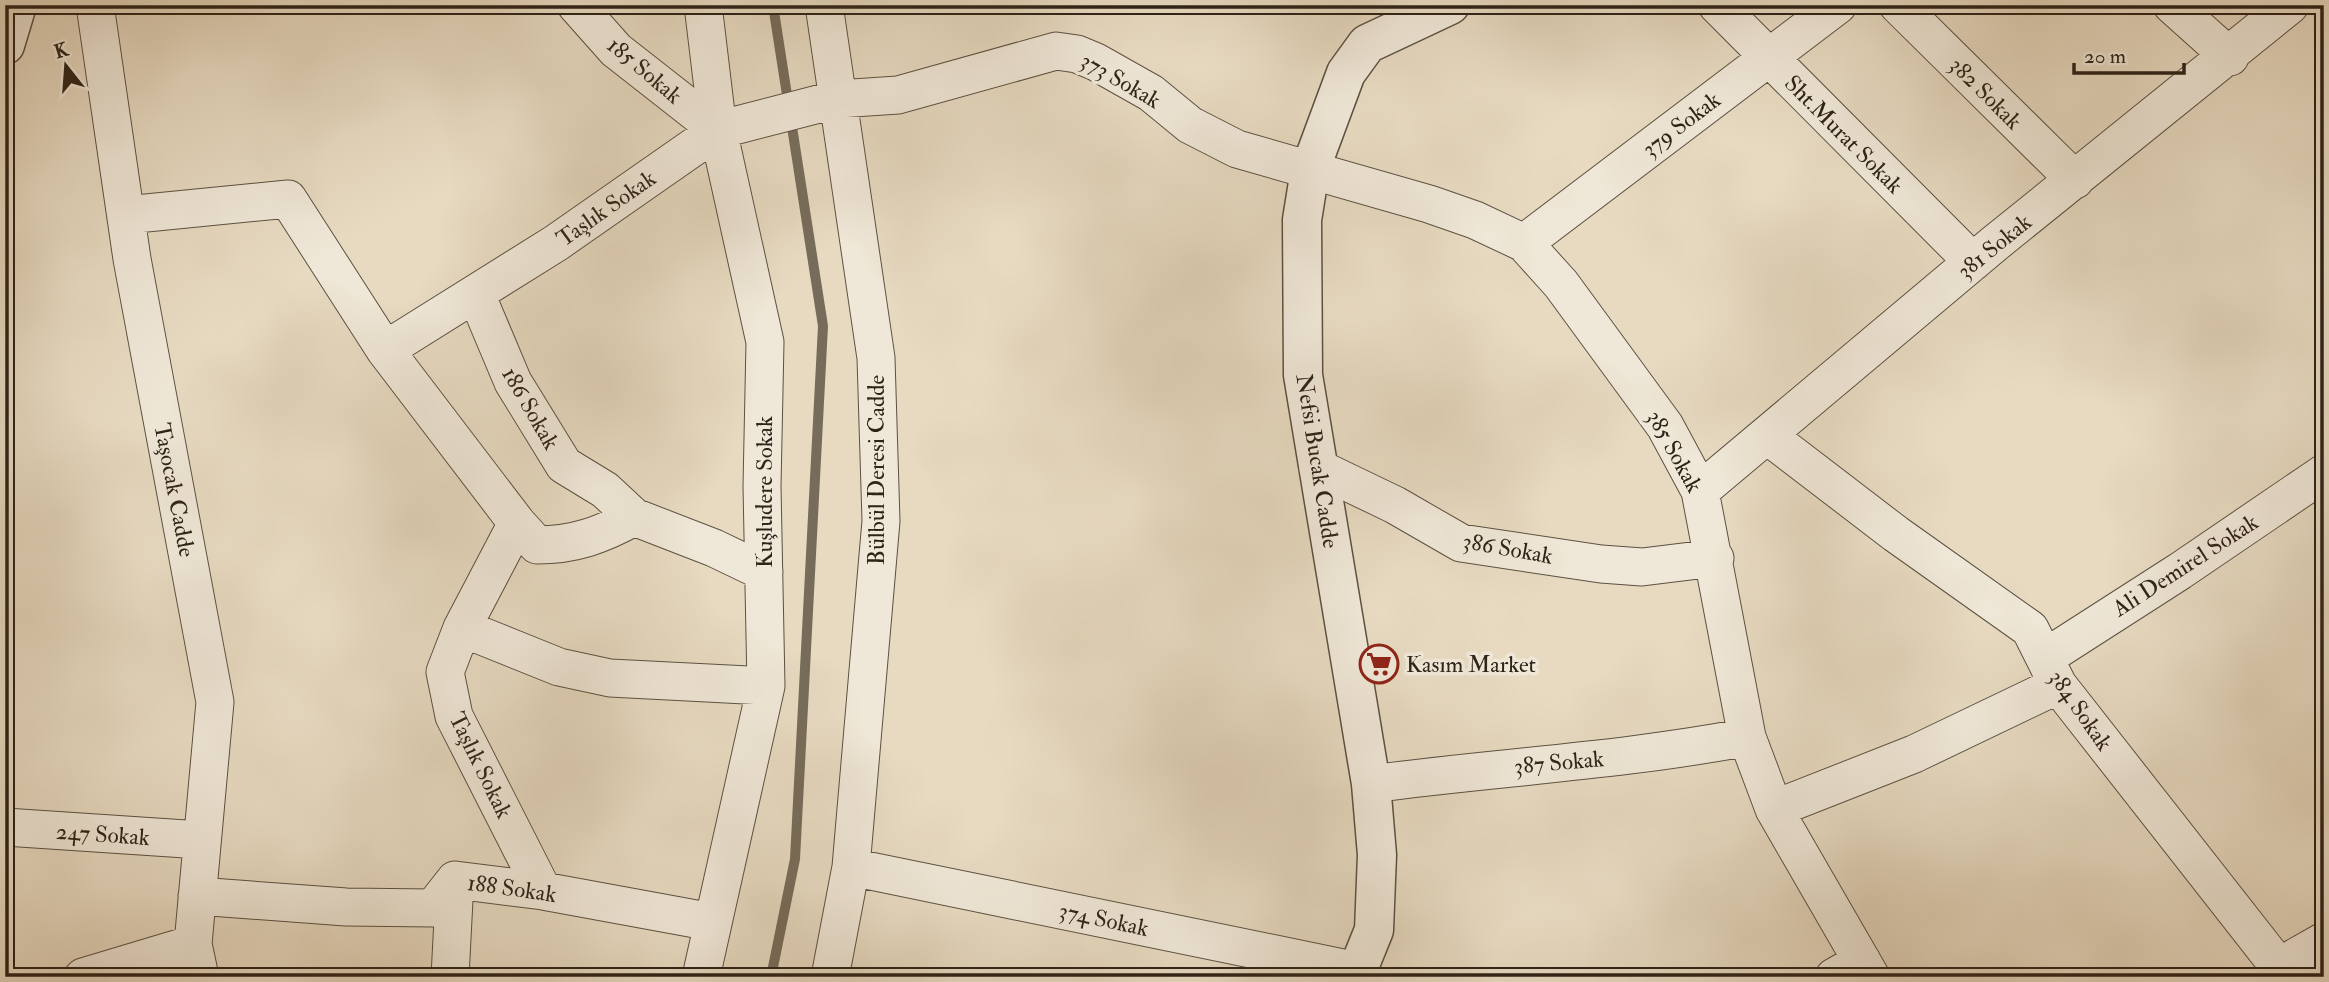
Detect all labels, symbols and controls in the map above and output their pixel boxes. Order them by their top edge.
street label: 185 Sokak [601,31,688,110]
north arrow [32,32,102,102]
scale bar [2074,32,2184,76]
text: K [51,37,72,64]
text: 20 m [2084,43,2126,70]
street label: 373 Sokak [1075,46,1166,115]
street label: 382 Sokak [1943,51,2028,136]
street label: Sht.Murat Sokak [1778,69,1909,200]
street label: 379 Sokak [1636,85,1726,163]
street label: Taşlık Sokak [551,164,662,253]
street label: 381 Sokak [1951,208,2038,285]
street label: 186 Sokak [495,362,566,455]
street label: Nefsi Bucak Cadde [1289,372,1346,551]
street label: Bülbül Deresi Cadde [862,374,891,565]
street label: 385 Sokak [1640,405,1709,497]
street label: Kuşludere Sokak [750,416,779,568]
street label: Taşocak Cadde [147,421,202,560]
street label: Ali Demirel Sokak [2106,508,2263,624]
street label: 386 Sokak [1461,526,1555,571]
supermarket icon: Kasım Market [1358,643,1400,685]
place label: Kasım Market [1406,650,1536,679]
street label: 384 Sokak [2042,664,2119,756]
street label: Taşlık Sokak [442,707,519,823]
street label: 387 Sokak [1513,744,1605,781]
street label: 247 Sokak [55,817,151,852]
street label: 188 Sokak [466,868,558,909]
street label: 374 Sokak [1056,896,1151,943]

